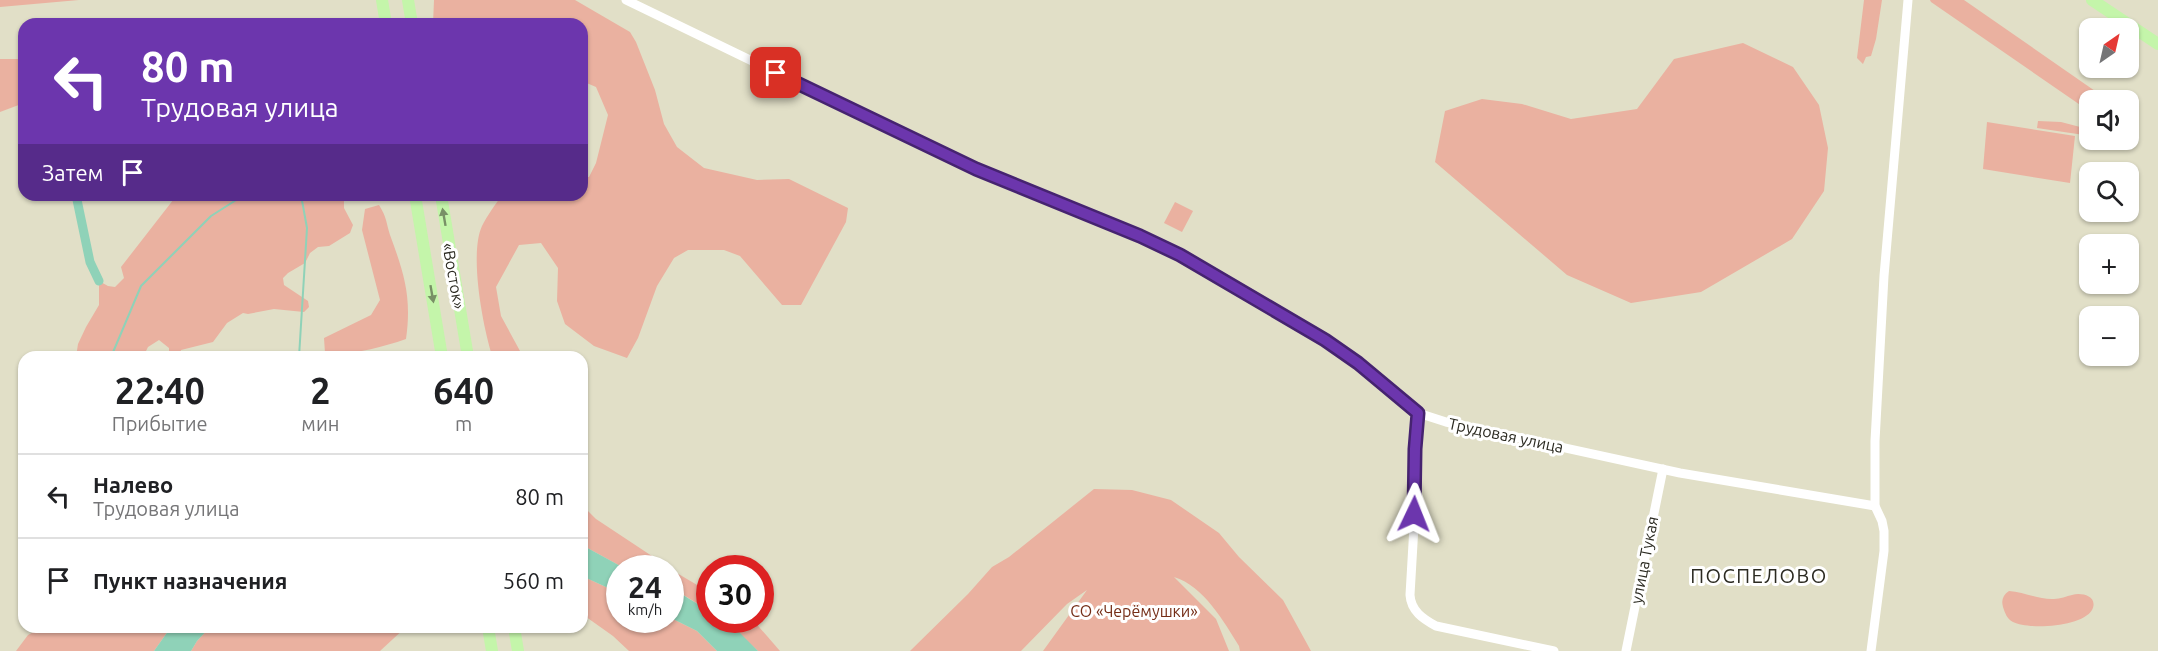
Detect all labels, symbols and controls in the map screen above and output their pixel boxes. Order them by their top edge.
north arrow [2079,18,2139,78]
map controls [2079,18,2139,366]
icon: left [42,42,120,120]
text: 80 m [141,43,235,90]
pin [750,47,801,98]
icon: arrive [759,56,792,89]
button: sound [2079,90,2139,150]
text: Трудовая улица [141,92,339,122]
icon: arrive [116,156,149,189]
text: Затем [42,160,104,185]
button: search [2079,162,2139,222]
one-way arrow [439,207,448,226]
button: + [2079,234,2139,294]
street label: «Восток» [439,241,469,311]
one-way arrow [427,285,436,304]
button: − [2079,306,2139,366]
text: 22:40 [115,370,205,411]
text: 2 [310,370,331,411]
text: 640 [433,370,494,411]
text: Прибытие [112,412,208,435]
text: мин [301,412,339,435]
text: m [455,412,472,435]
street label: Трудовая улица [1447,414,1565,456]
text: Налево [93,472,173,497]
icon: left [42,480,75,513]
position arrow [1382,482,1446,546]
text: 80 m [515,484,564,509]
text: Трудовая улица [93,497,239,520]
street label: улица Тукая [1627,515,1661,605]
speed limit sign: 30 [696,555,774,633]
icon: arrive [42,564,75,597]
district label: ПОСПЕЛОВО [1690,564,1828,587]
text: Пункт назначения [93,568,287,593]
text: 560 m [503,568,564,593]
text: 24 [628,570,662,604]
text: km/h [628,601,662,618]
park label: СО «Черёмушки» [1070,602,1198,620]

